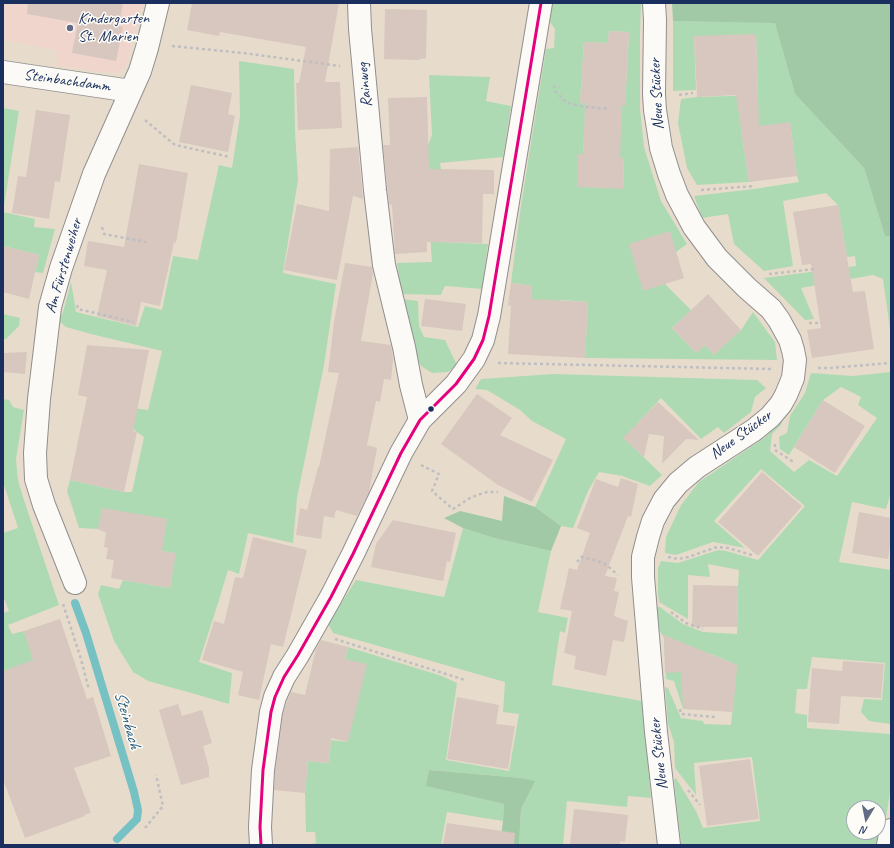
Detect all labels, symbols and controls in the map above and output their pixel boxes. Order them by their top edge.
place label: Kindergarten St. Marien [78,9,149,47]
marker: Kindergarten St. Marien [65,23,75,33]
street label: Neue Stücker [646,58,668,130]
street label: Rainweg [353,62,377,108]
street label: Steinbachdamm [22,65,112,97]
street label: Am Fürstenweiher [41,216,87,316]
unlabelled marker [426,404,436,414]
street label: Neue Stücker [706,406,776,464]
water label: Steinbach [109,689,145,751]
street label: Neue Stücker [646,717,672,791]
north arrow [846,800,886,840]
text: N [860,823,869,838]

